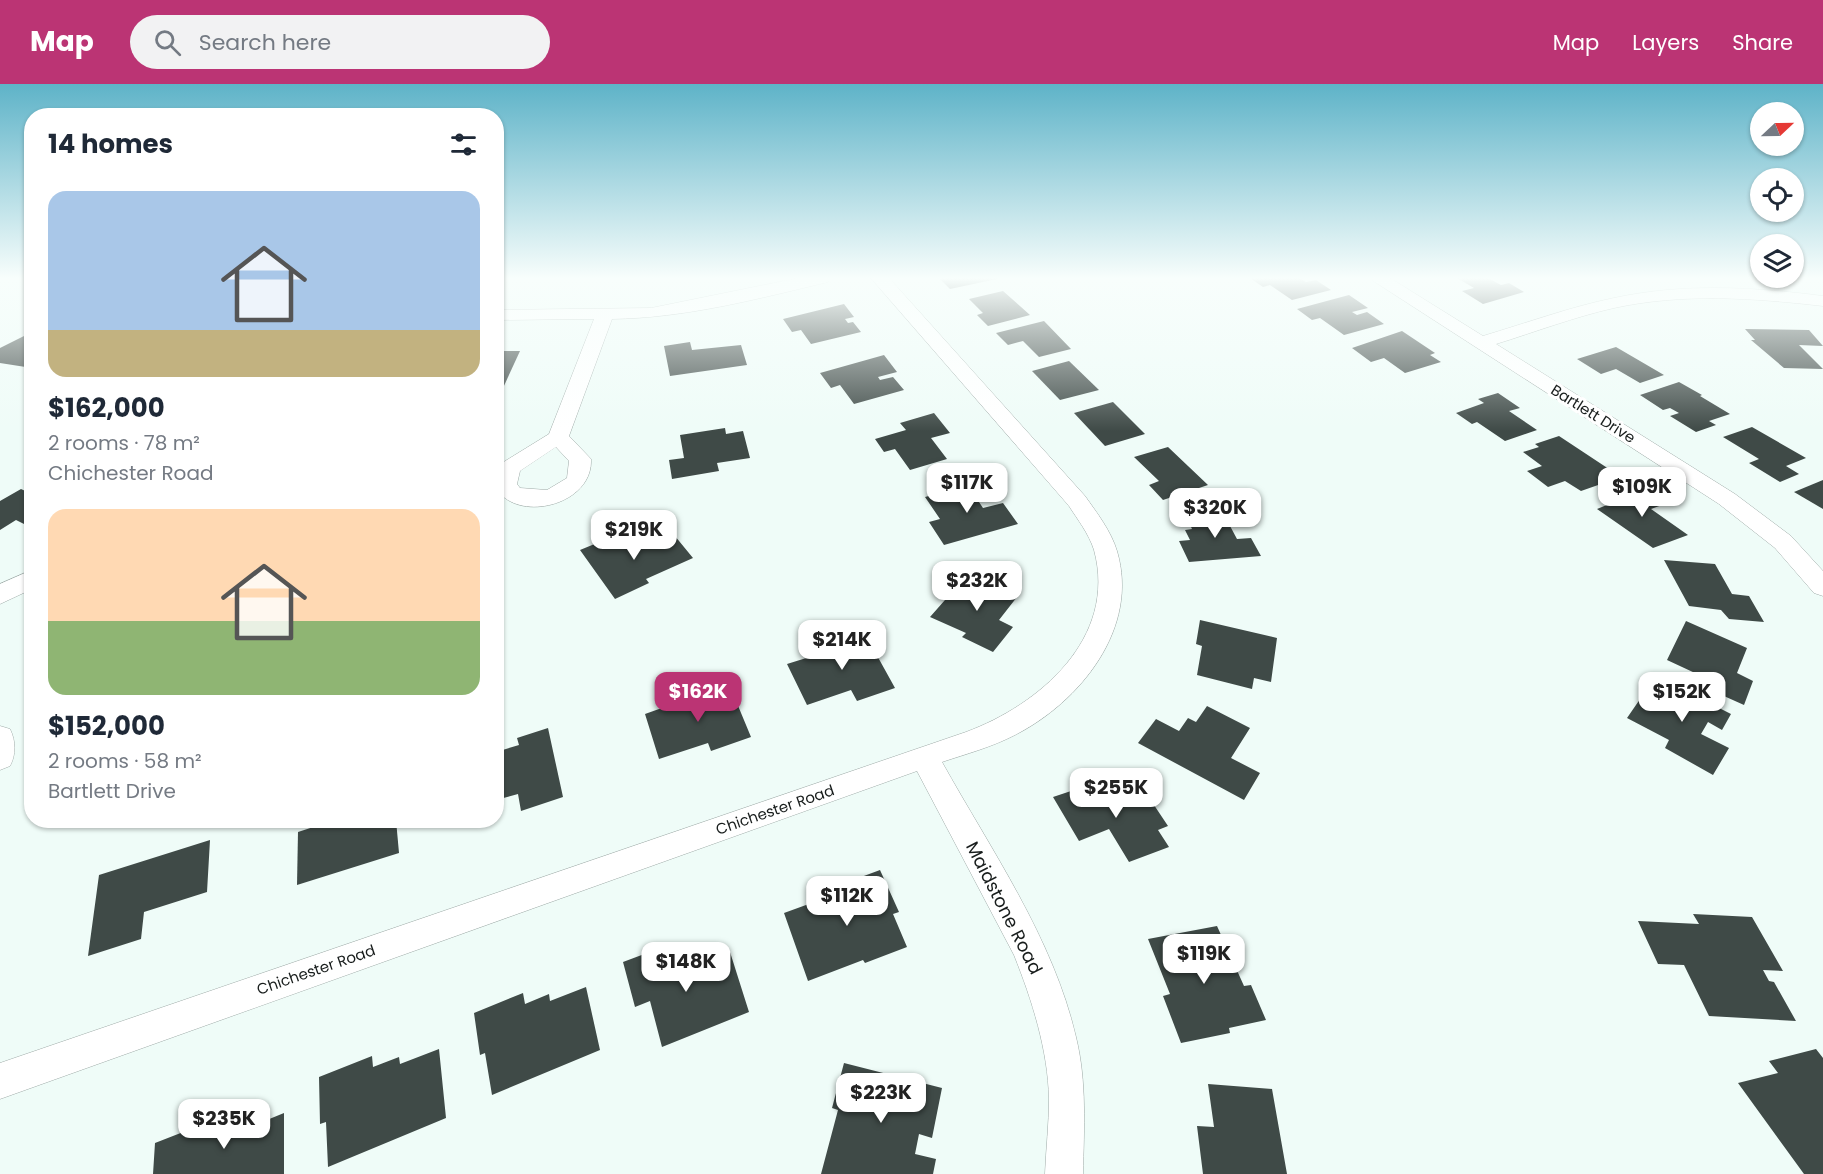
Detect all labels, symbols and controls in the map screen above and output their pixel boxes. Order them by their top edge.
search box [130,15,550,69]
text: Map [30,22,94,61]
icon: search [151,26,184,59]
text: Search here [199,27,331,58]
text: Map [1553,28,1599,57]
text: Layers [1632,28,1699,57]
text: Share [1732,28,1793,57]
north arrow [1750,102,1804,156]
map controls [1750,102,1804,288]
text: 14 homes [48,126,173,162]
icon: filters [447,128,480,161]
button: locate [1750,168,1804,222]
icon: home [210,230,318,338]
button: layers [1750,234,1804,288]
street label: Bartlett Drive [1547,379,1640,448]
text: $162,000 [48,390,165,426]
text: 2 rooms · 78 m² [48,429,200,457]
text: Chichester Road [48,459,213,487]
pin: $117K [925,463,1009,514]
pin: $109K [1600,467,1684,518]
text: $117K [941,468,993,496]
text: $109K [1612,472,1672,500]
pin: $320K [1173,488,1257,539]
text: $320K [1183,493,1247,521]
pin: $219K [592,510,676,561]
text: $219K [605,515,663,543]
icon: home [210,548,318,656]
pin: $232K [935,561,1019,612]
text: $232K [946,566,1008,594]
pin: $214K [800,620,884,671]
text: $214K [812,625,872,653]
pin: $162K [656,672,740,723]
pin: $152K [1640,672,1724,723]
text: $162K [669,677,727,705]
text: $152K [1652,677,1712,705]
text: $152,000 [48,708,165,744]
text: 2 rooms · 58 m² [48,747,202,775]
pin: $255K [1074,768,1158,819]
text: $255K [1084,773,1148,801]
text: Bartlett Drive [48,777,176,805]
street label: Chichester Road [713,779,837,840]
street label: Maidstone Road [960,837,1049,978]
pin: $112K [805,876,889,927]
text: $112K [820,881,874,909]
pin: $119K [1162,934,1246,985]
street label: Chichester Road [254,939,378,1000]
text: $119K [1177,939,1231,967]
pin: $148K [644,942,728,993]
text: $148K [655,947,717,975]
pin: $223K [839,1073,923,1124]
text: $223K [850,1078,912,1106]
pin: $235K [182,1099,266,1150]
text: $235K [192,1104,256,1132]

